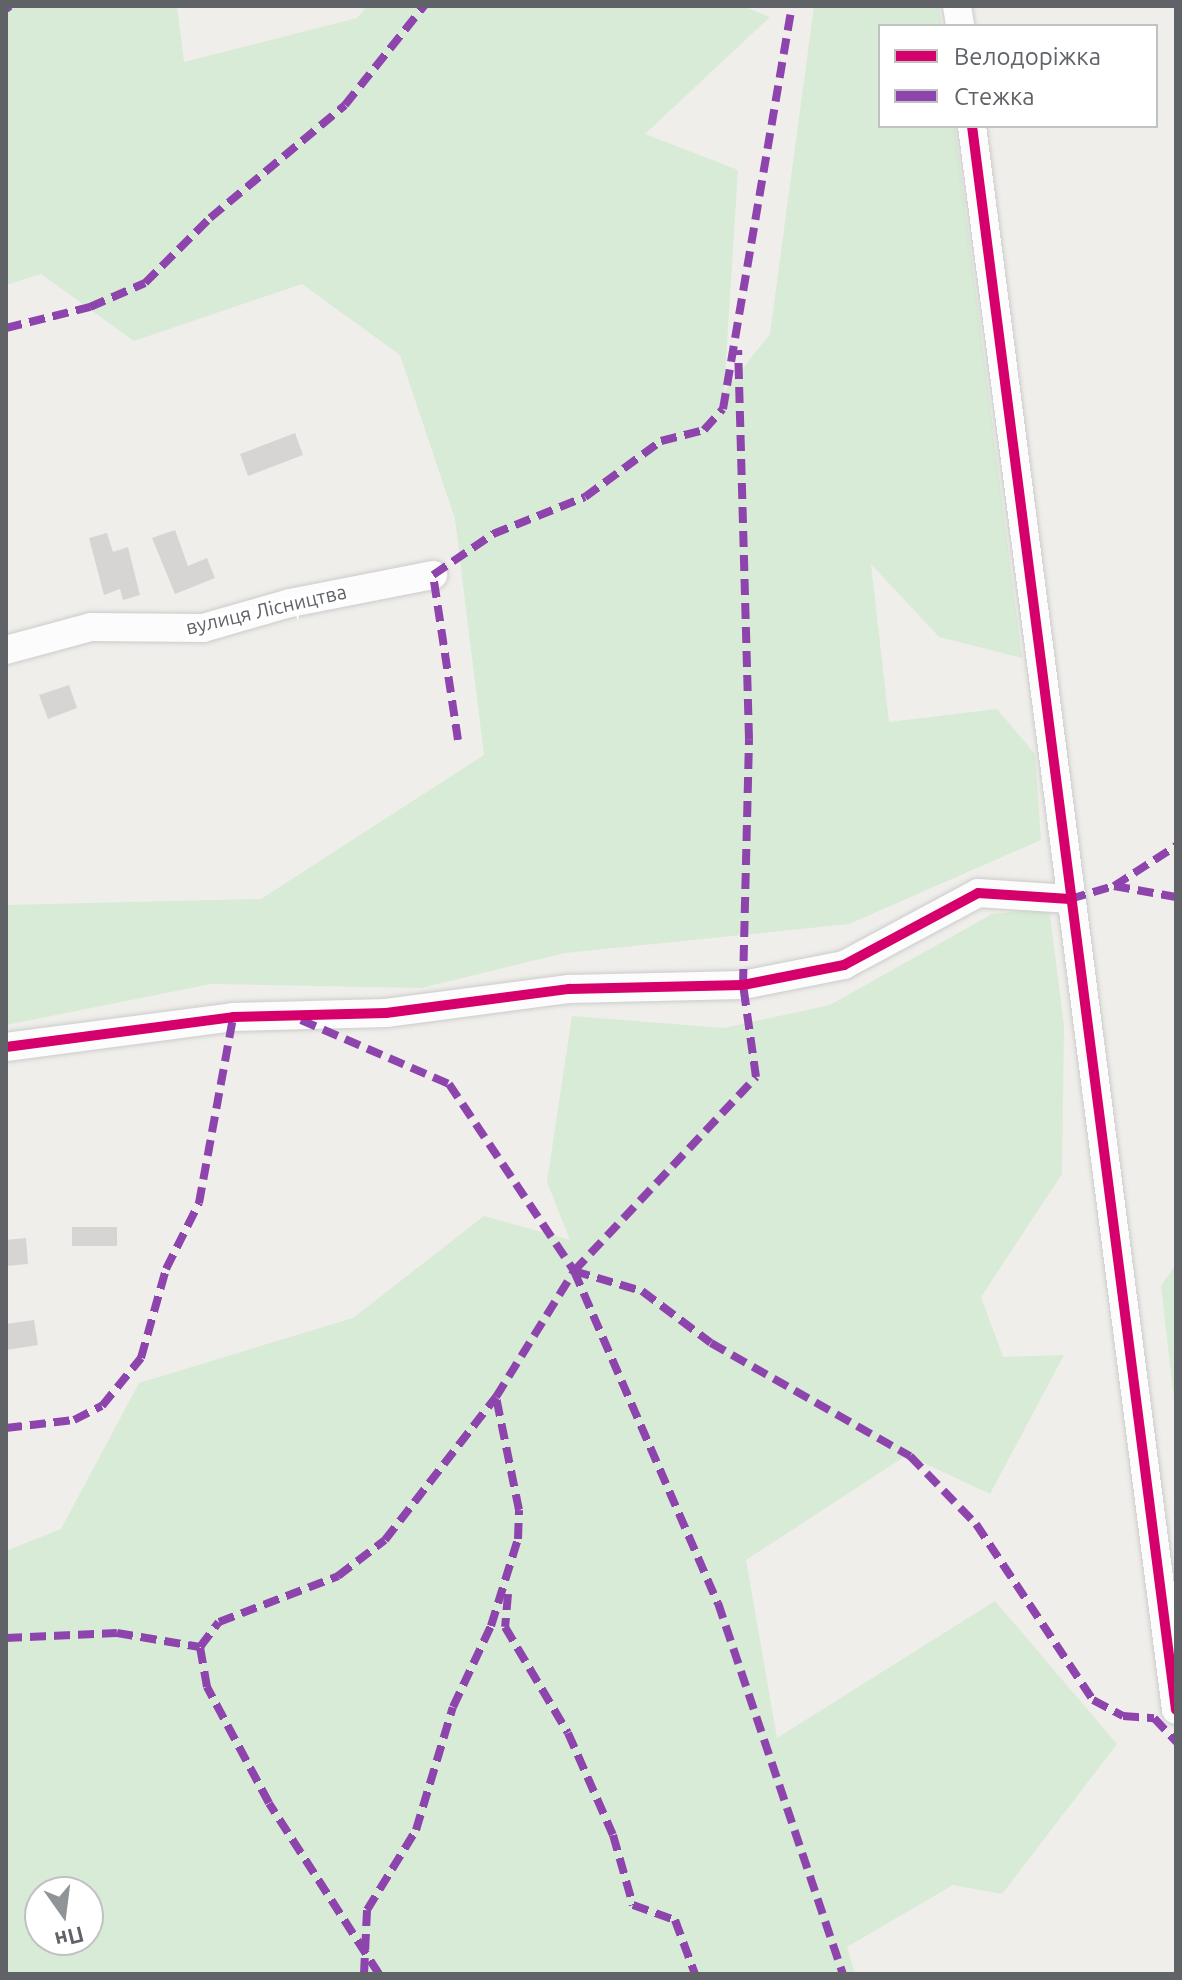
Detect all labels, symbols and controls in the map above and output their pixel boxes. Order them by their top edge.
legend [878,24,1158,128]
text: Велодоріжка [954,43,1101,70]
text: Стежка [954,83,1035,110]
street label: вулиця Лісництва [183,579,349,639]
north arrow [24,1876,104,1956]
text: Пн [52,1922,86,1953]

